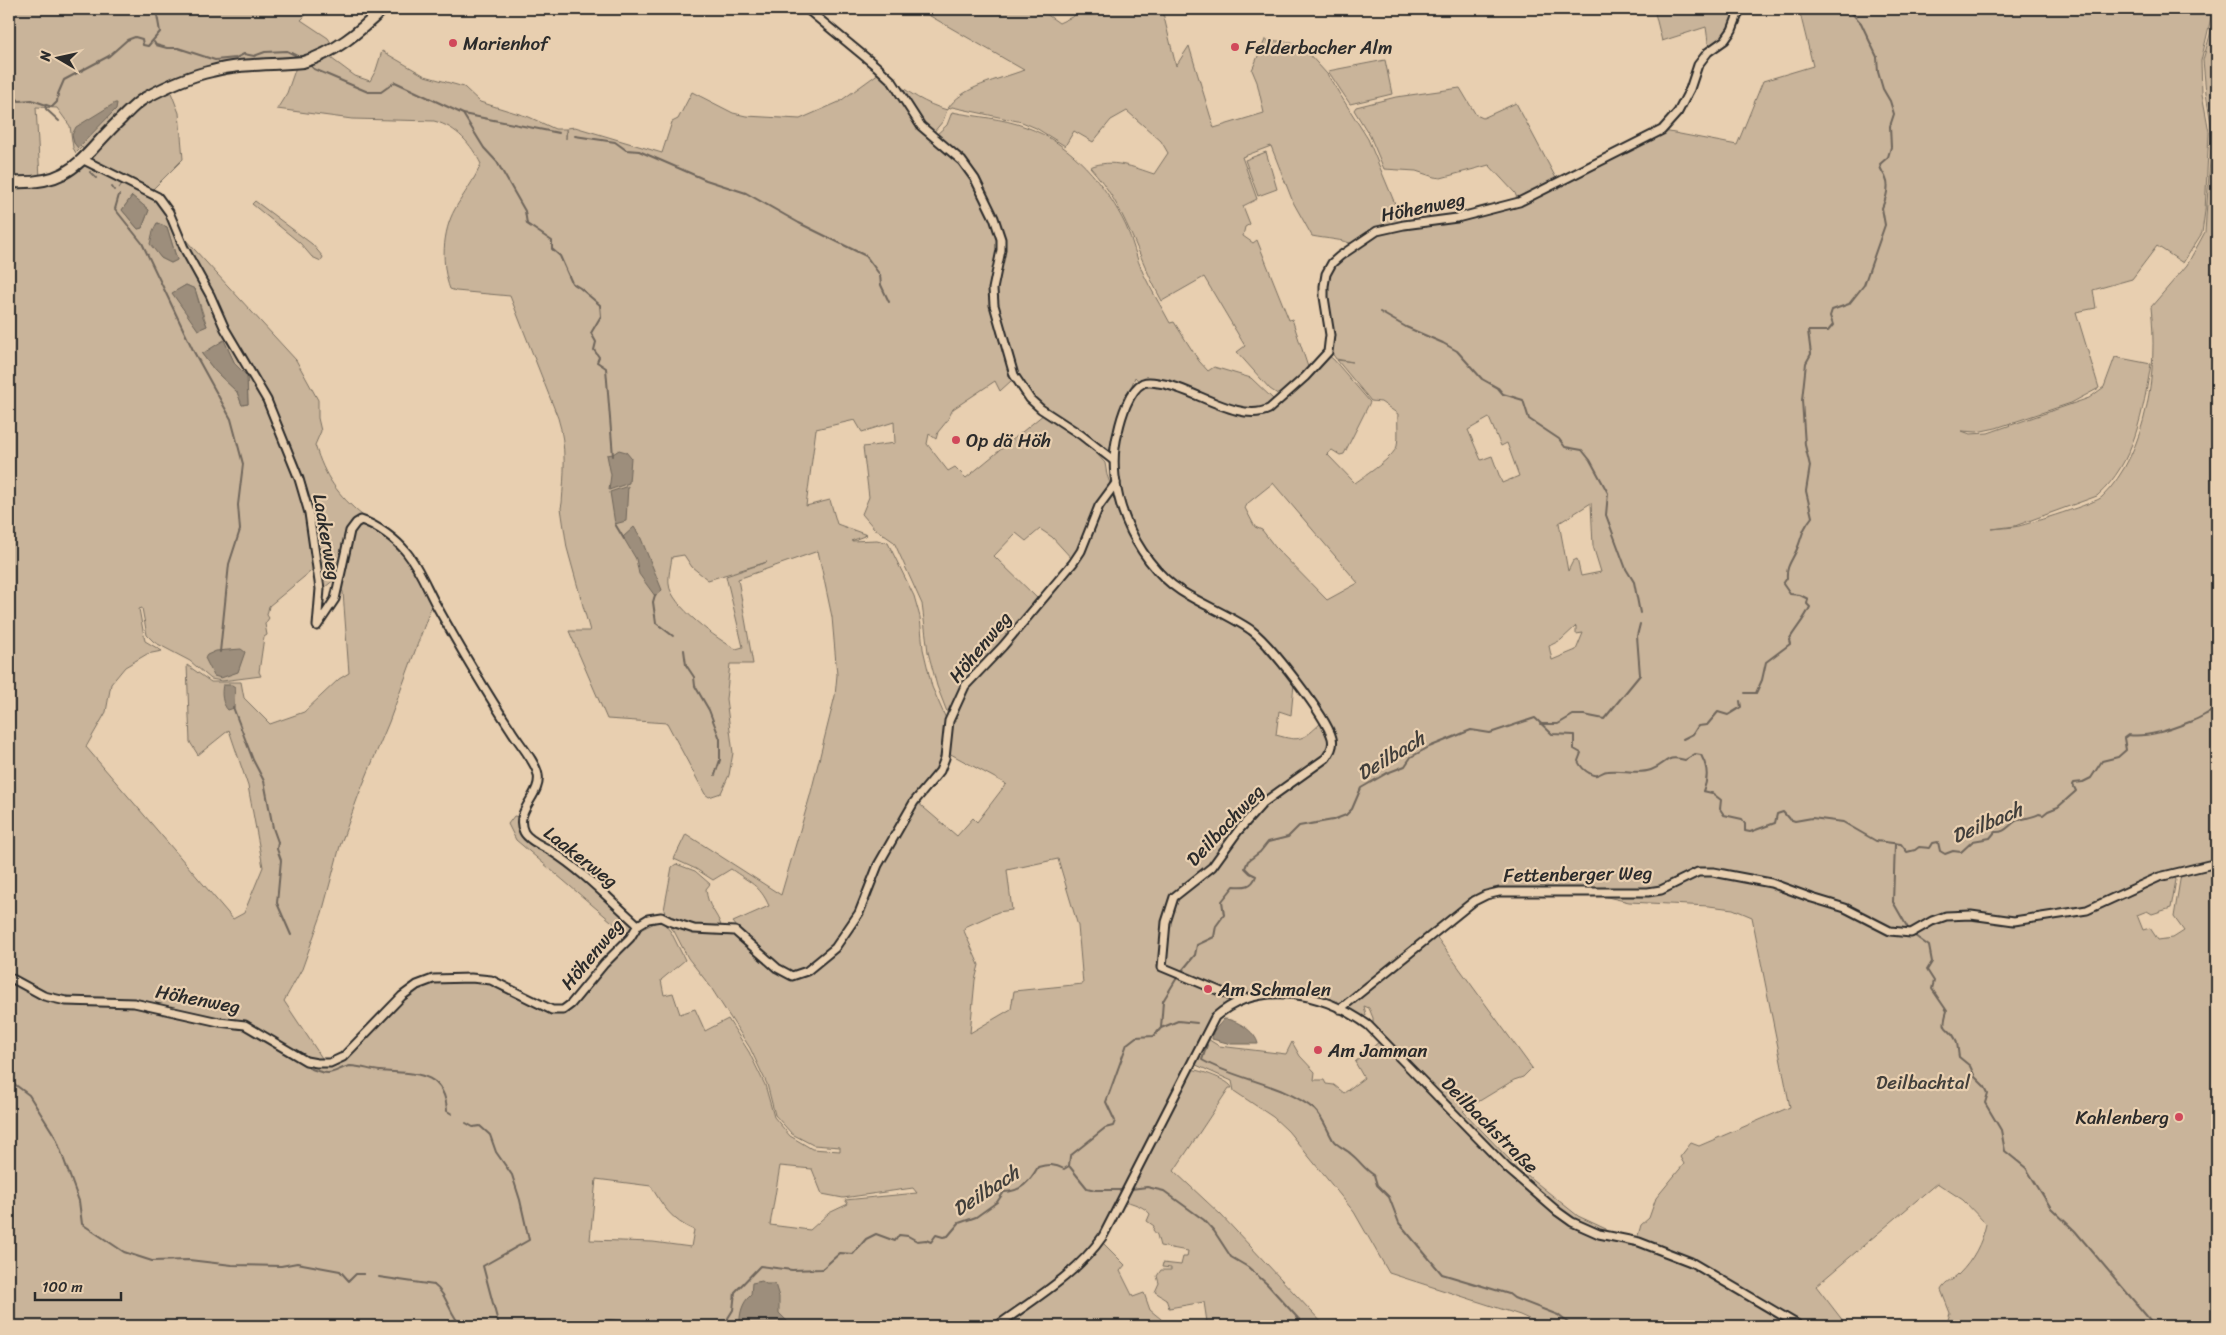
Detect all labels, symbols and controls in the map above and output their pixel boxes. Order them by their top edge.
place label: Marienhof [463,27,551,60]
place label: Felderbacher Alm [1245,31,1392,64]
north arrow [32,32,82,82]
marker: Marienhof [447,37,459,49]
marker: Felderbacher Alm [1229,41,1241,53]
text: N [32,49,59,64]
street label: Höhenweg [1378,183,1469,231]
place label: Op dä Höh [966,424,1051,457]
marker: Op dä Höh [950,434,962,446]
street label: Laakerweg [303,491,351,583]
street label: Höhenweg [940,603,1020,690]
water label: Deilbach [1350,721,1433,790]
street label: Deilbachweg [1178,776,1272,874]
water label: Deilbach [1946,792,2030,854]
street label: Laakerweg [536,817,626,897]
street label: Fettenberger Weg [1503,856,1653,892]
street label: Höhenweg [552,910,632,997]
place label: Am Schmalen [1217,973,1331,1006]
street label: Höhenweg [153,975,244,1023]
marker: Am Schmalen [1202,983,1214,995]
place label: Am Jamman [1327,1034,1427,1067]
marker: Am Jamman [1312,1044,1324,1056]
park label: Deilbachtal [1876,1066,1971,1099]
street label: Deilbachstraße [1433,1068,1547,1182]
place label: Kahlenberg [2075,1101,2169,1134]
marker: Kahlenberg [2173,1111,2185,1123]
water label: Deilbach [945,1155,1028,1226]
scale bar [35,1270,121,1302]
text: 100 m [42,1274,83,1300]

